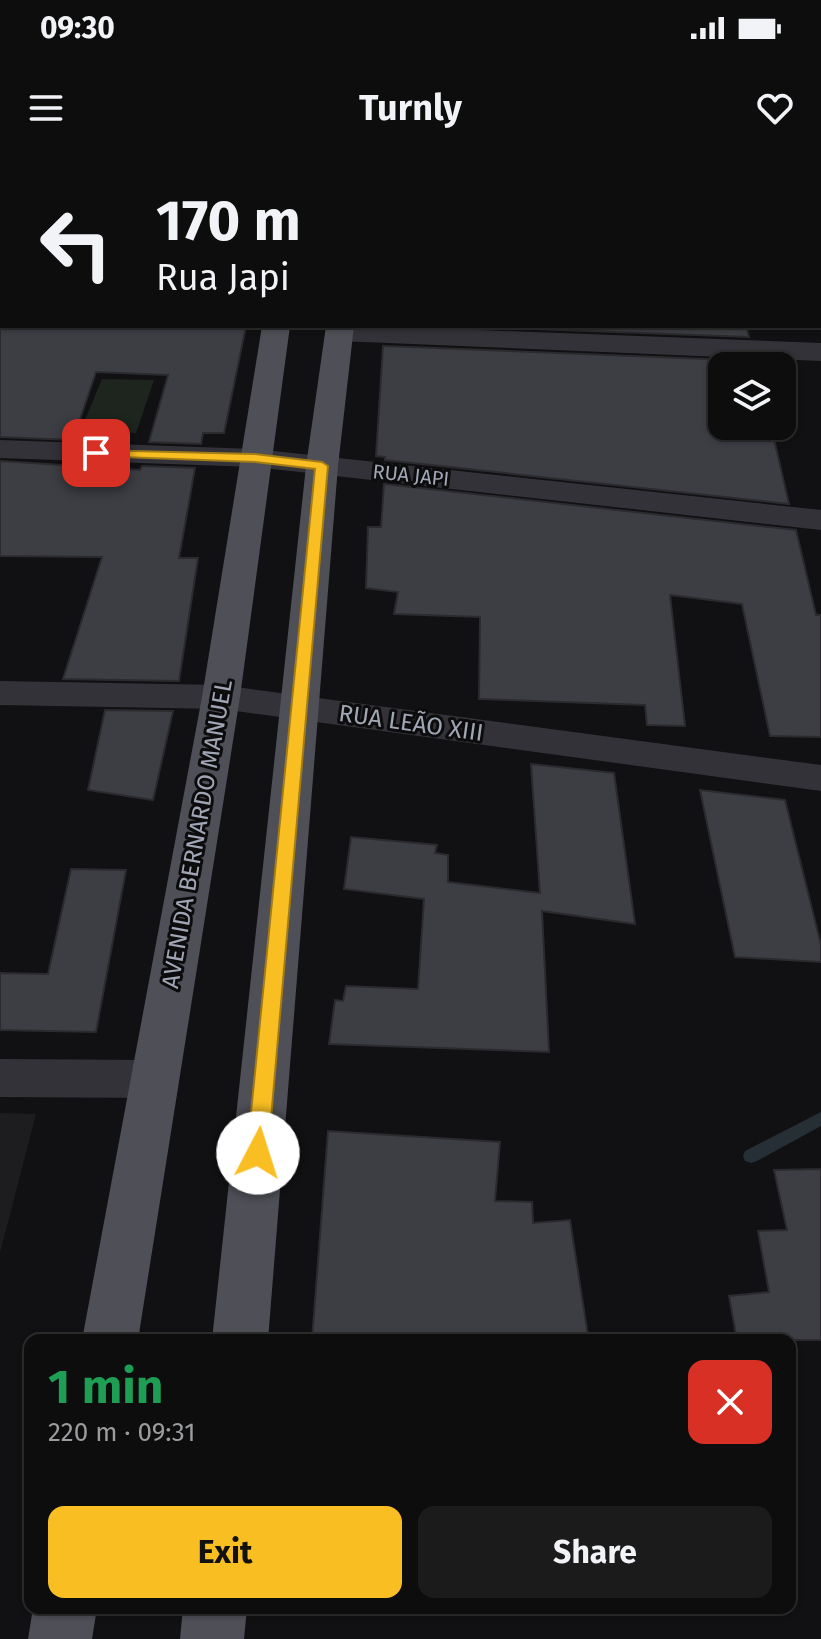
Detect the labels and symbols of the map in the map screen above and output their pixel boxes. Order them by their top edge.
pin [62,419,130,487]
street label: RUA JAPI [372,459,450,491]
street label: AVENIDA BERNARDO MANUEL [156,677,238,991]
street label: RUA LEÃO XIII [337,699,485,747]
position arrow [216,1111,300,1195]

